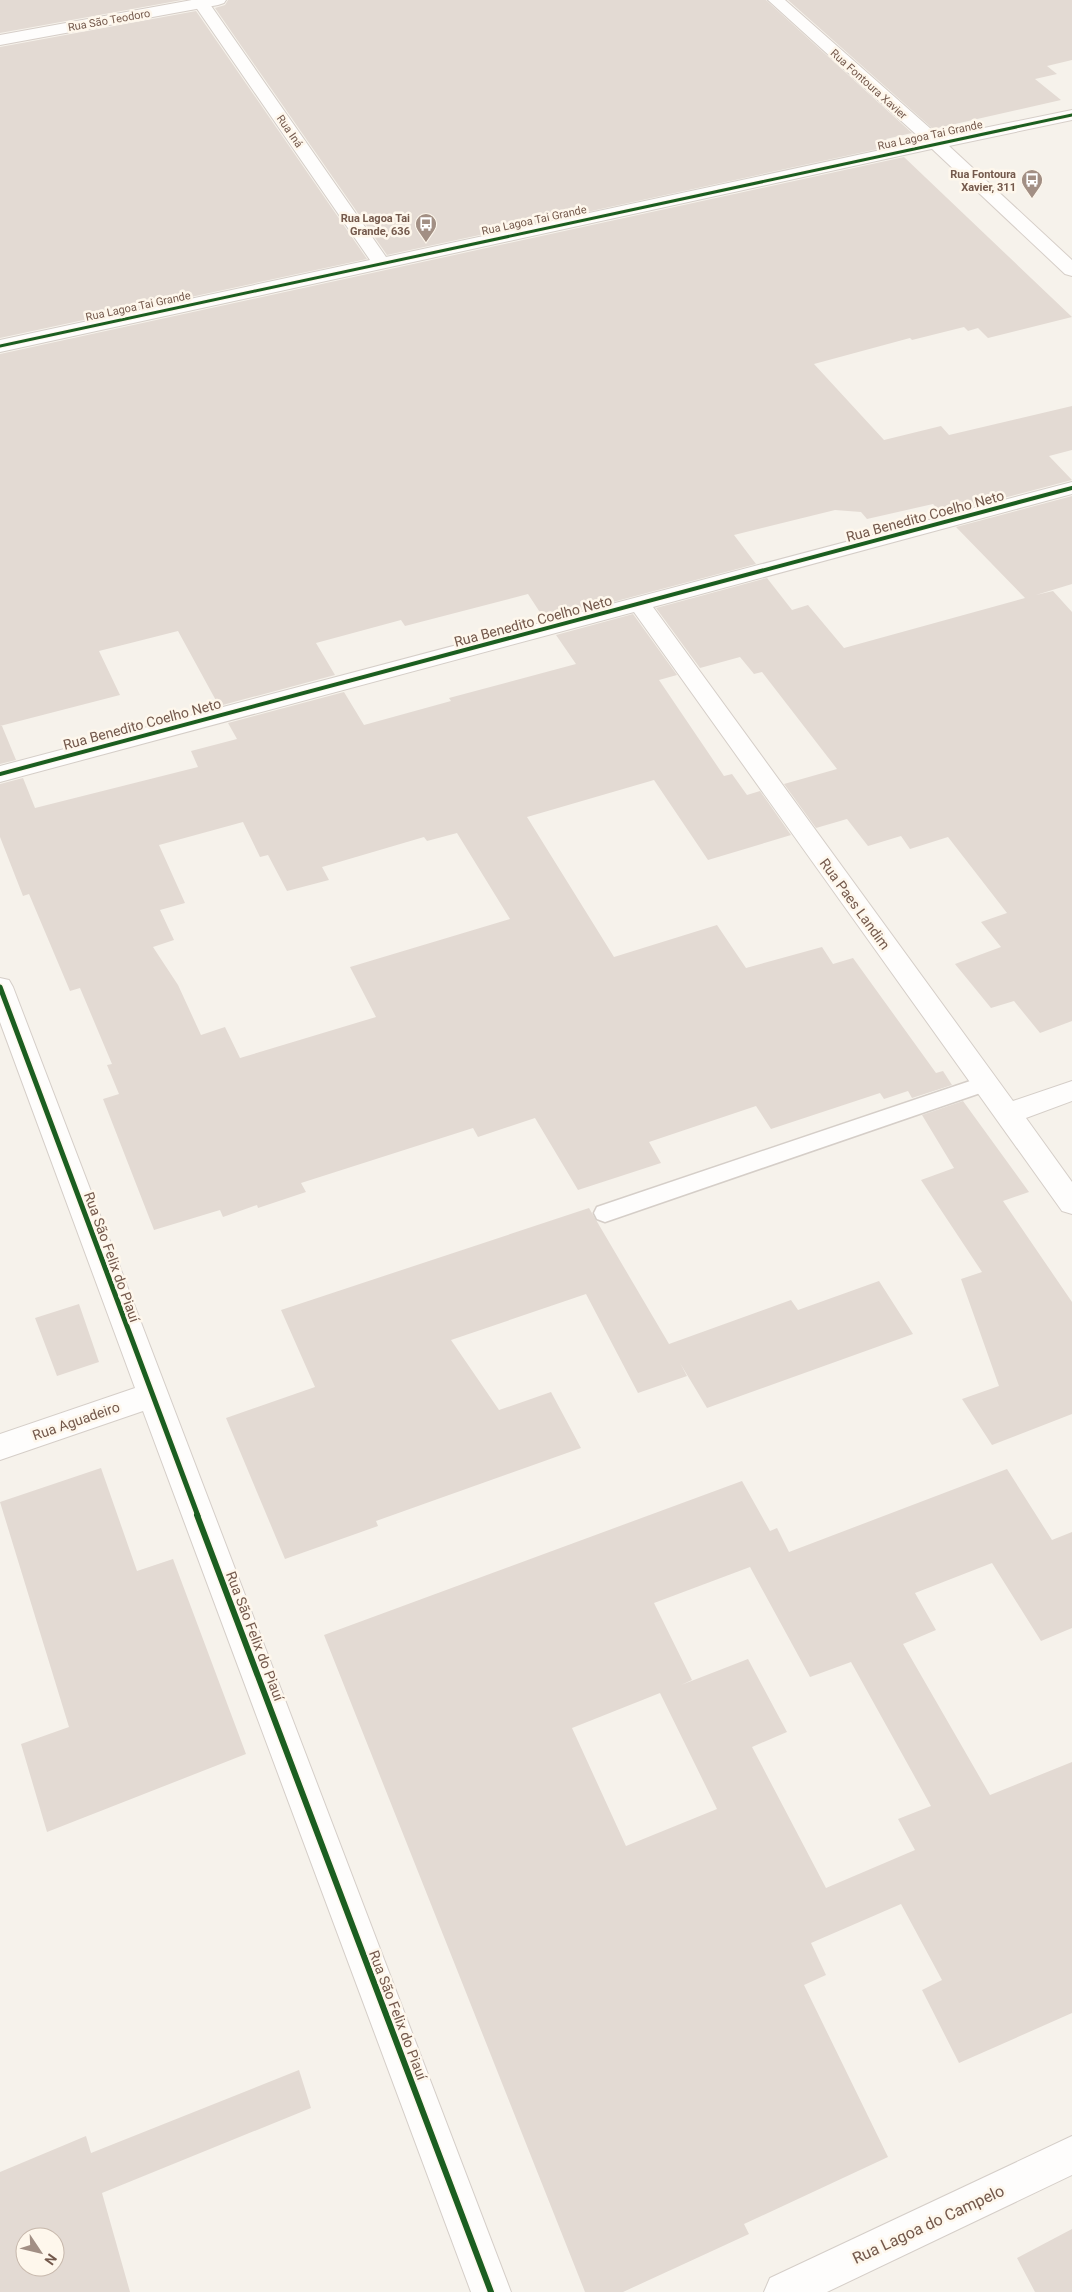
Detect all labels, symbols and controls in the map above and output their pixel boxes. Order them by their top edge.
street label: Rua São Teodoro [67,7,151,34]
street label: Rua Fontoura Xavier [828,47,910,122]
street label: Rua Iná [274,113,305,150]
street label: Rua Lagoa Tai Grande [876,118,984,153]
place label: Rua Fontoura Xavier, 311 [950,168,1016,194]
bus stop icon: Rua Fontoura Xavier, 311 [1020,168,1044,199]
street label: Rua Lagoa Tai Grande [480,203,588,238]
place label: Rua Lagoa Tai Grande, 636 [341,212,410,238]
bus stop icon: Rua Lagoa Tai Grande, 636 [414,212,438,243]
street label: Rua Lagoa Tai Grande [84,289,192,324]
street label: Rua Benedito Coelho Neto [844,487,1006,545]
street label: Rua Benedito Coelho Neto [452,592,614,650]
street label: Rua Benedito Coelho Neto [61,695,223,753]
street label: Rua Paes Landim [817,855,893,953]
street label: Rua São Felix do Piauí [81,1190,143,1325]
street label: Rua Aguadeiro [30,1399,122,1443]
street label: Rua São Felix do Piauí [223,1569,287,1704]
street label: Rua São Felix do Piauí [366,1948,430,2083]
street label: Rua Lagoa do Campelo [849,2181,1007,2268]
north arrow [15,2227,65,2277]
text: N [41,2251,60,2268]

